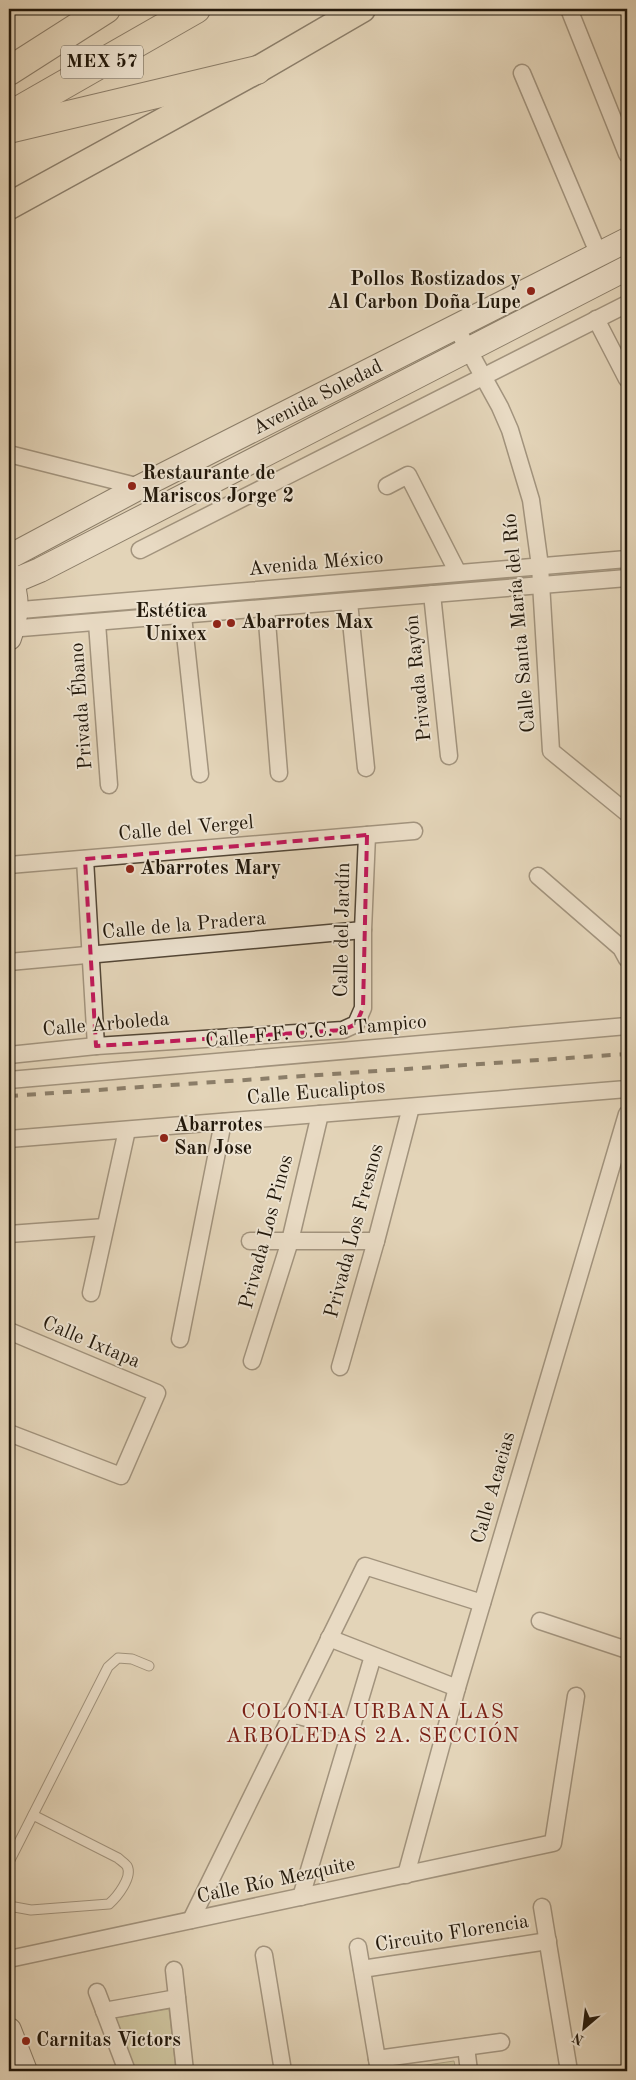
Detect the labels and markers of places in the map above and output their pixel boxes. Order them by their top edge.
place label: Pollos Rostizados y Al Carbon Doña Lupe [327,270,521,313]
marker: Pollos Rostizados y Al Carbon Doña Lupe [525,285,537,297]
place label: Restaurante de Mariscos Jorge 2 [142,464,294,507]
marker: Restaurante de Mariscos Jorge 2 [126,480,138,492]
place label: Estética Unixex [135,602,207,645]
place label: Abarrotes Max [241,613,374,633]
marker: Abarrotes Max [225,617,237,629]
marker: Estética Unixex [211,618,223,630]
place label: Abarrotes Mary [140,859,281,879]
marker: Abarrotes Mary [124,863,136,875]
place label: Abarrotes San Jose [174,1116,263,1159]
marker: Abarrotes San Jose [158,1132,170,1144]
place label: Carnitas Victors [36,2031,181,2051]
marker: Carnitas Victors [20,2035,32,2047]

